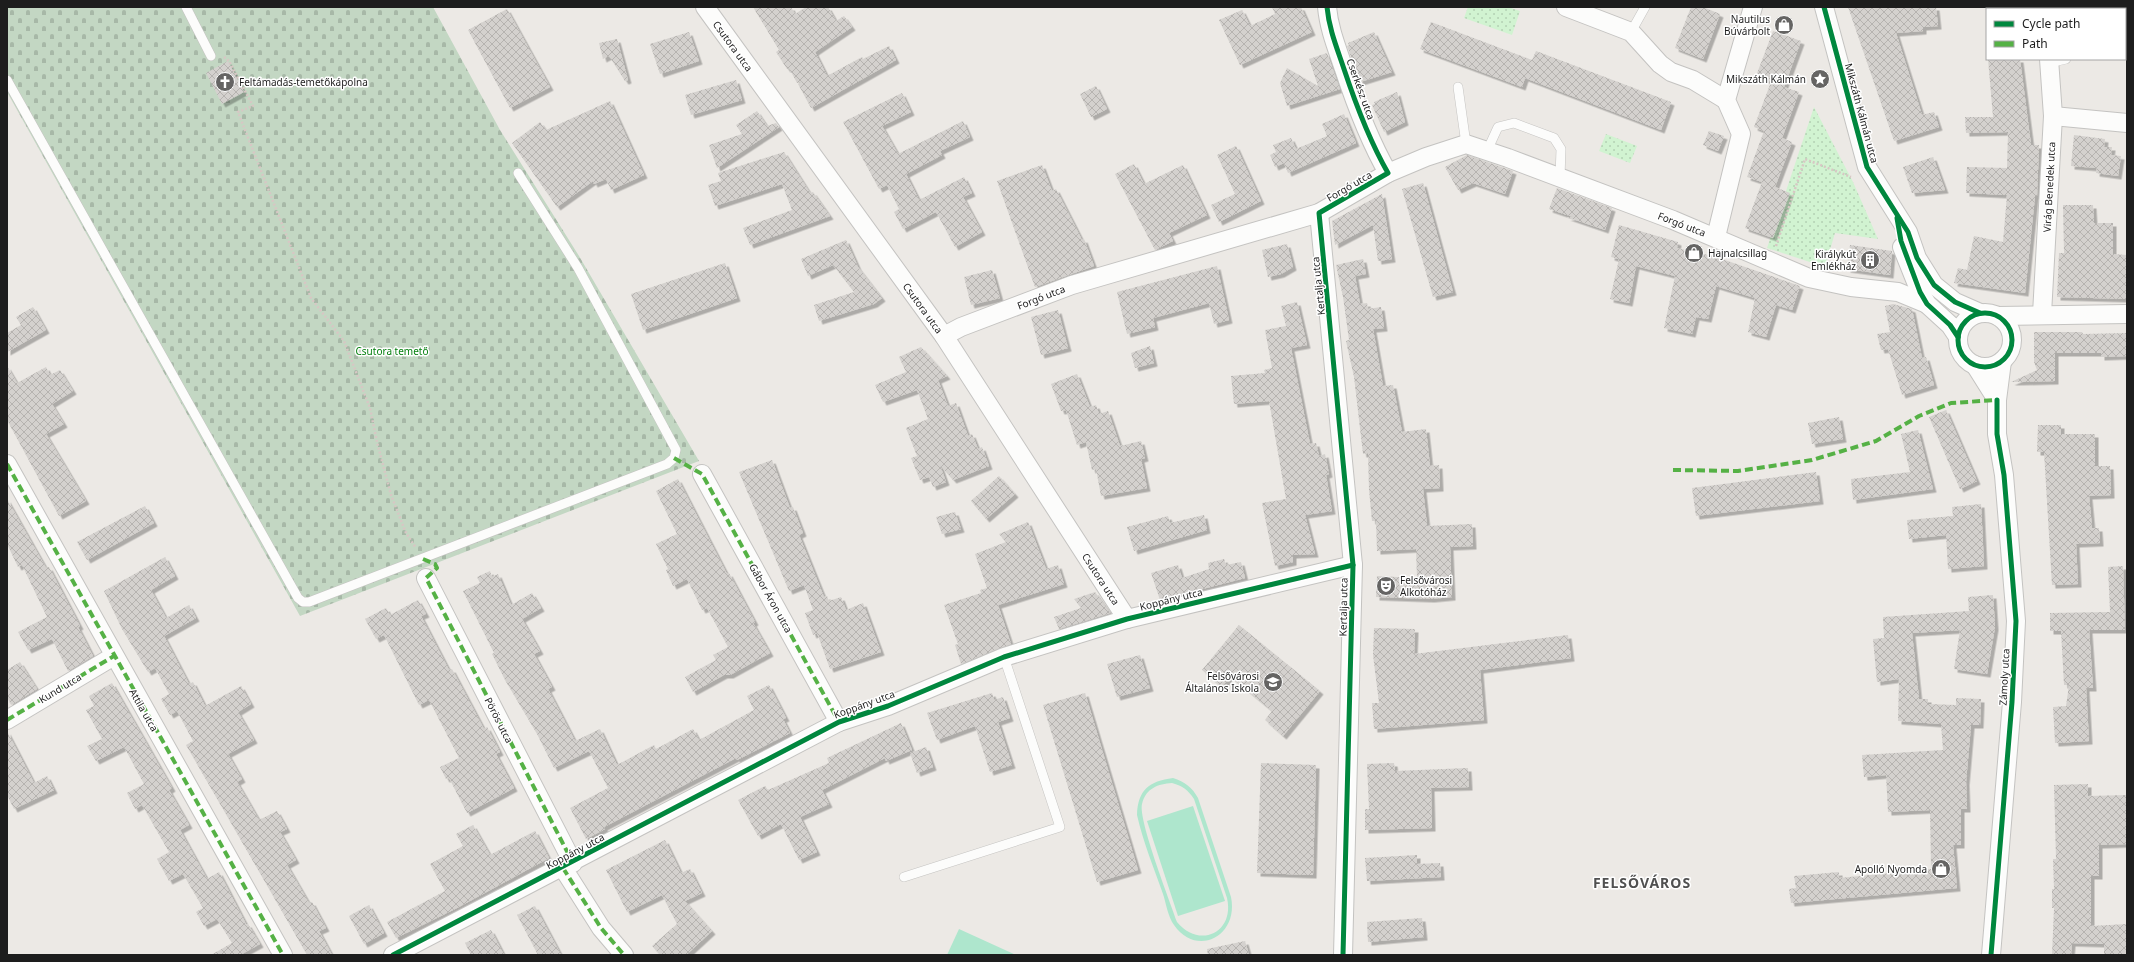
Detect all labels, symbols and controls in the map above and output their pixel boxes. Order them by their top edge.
legend [1986,8,2126,60]
place label: Nautilus Búvárbolt [1724,12,1770,38]
shop icon: Nautilus Búvárbolt [1773,14,1795,36]
text: Cycle path [2022,15,2080,32]
street label: Csutora utca [710,18,756,74]
text: Path [2022,35,2048,52]
street label: Cserkész utca [1343,56,1379,122]
street label: Mikszáth Kálmán utca [1842,62,1882,164]
place icon: Mikszáth Kálmán [1809,68,1831,90]
church icon: Feltámadás-temetőkápolna [214,71,236,93]
place label: Mikszáth Kálmán [1726,72,1806,86]
place label: Feltámadás-temetőkápolna [239,75,368,89]
street label: Virág Benedek utca [2040,141,2058,233]
street label: Forgó utca [1324,167,1374,205]
street label: Forgó utca [1656,208,1708,240]
shop icon: Hajnalcsillag [1683,242,1705,264]
place label: Hajnalcsillag [1708,246,1767,260]
place label: Királykút Emlékház [1811,247,1856,273]
building icon: Királykút Emlékház [1859,249,1881,271]
street label: Kertalja utca [1308,256,1328,316]
street label: Csutora utca [900,280,946,336]
street label: Forgó utca [1015,281,1067,313]
park label: Csutora temető [356,344,429,358]
street label: Csutora utca [1079,550,1123,608]
street label: Gábor Áron utca [746,561,796,635]
place label: Felsővárosi Alkotóház [1400,573,1452,599]
theatre icon: Felsővárosi Alkotóház [1375,575,1397,597]
street label: Kertalja utca [1335,578,1351,636]
street label: Koppány utca [1138,584,1204,614]
street label: Zámoly utca [1996,648,2012,706]
place label: Felsővárosi Általános Iskola [1185,669,1259,695]
street label: Kund utca [36,670,84,706]
school or university icon: Felsővárosi Általános Iskola [1262,671,1284,693]
street label: Attila utca [126,686,162,734]
street label: Koppány utca [831,686,897,722]
street label: Pörös utca [481,695,517,745]
street label: Koppány utca [543,830,607,872]
shop icon: Apolló Nyomda [1930,858,1952,880]
place label: Apolló Nyomda [1855,862,1927,876]
district label: FELSŐVÁROS [1593,873,1691,892]

